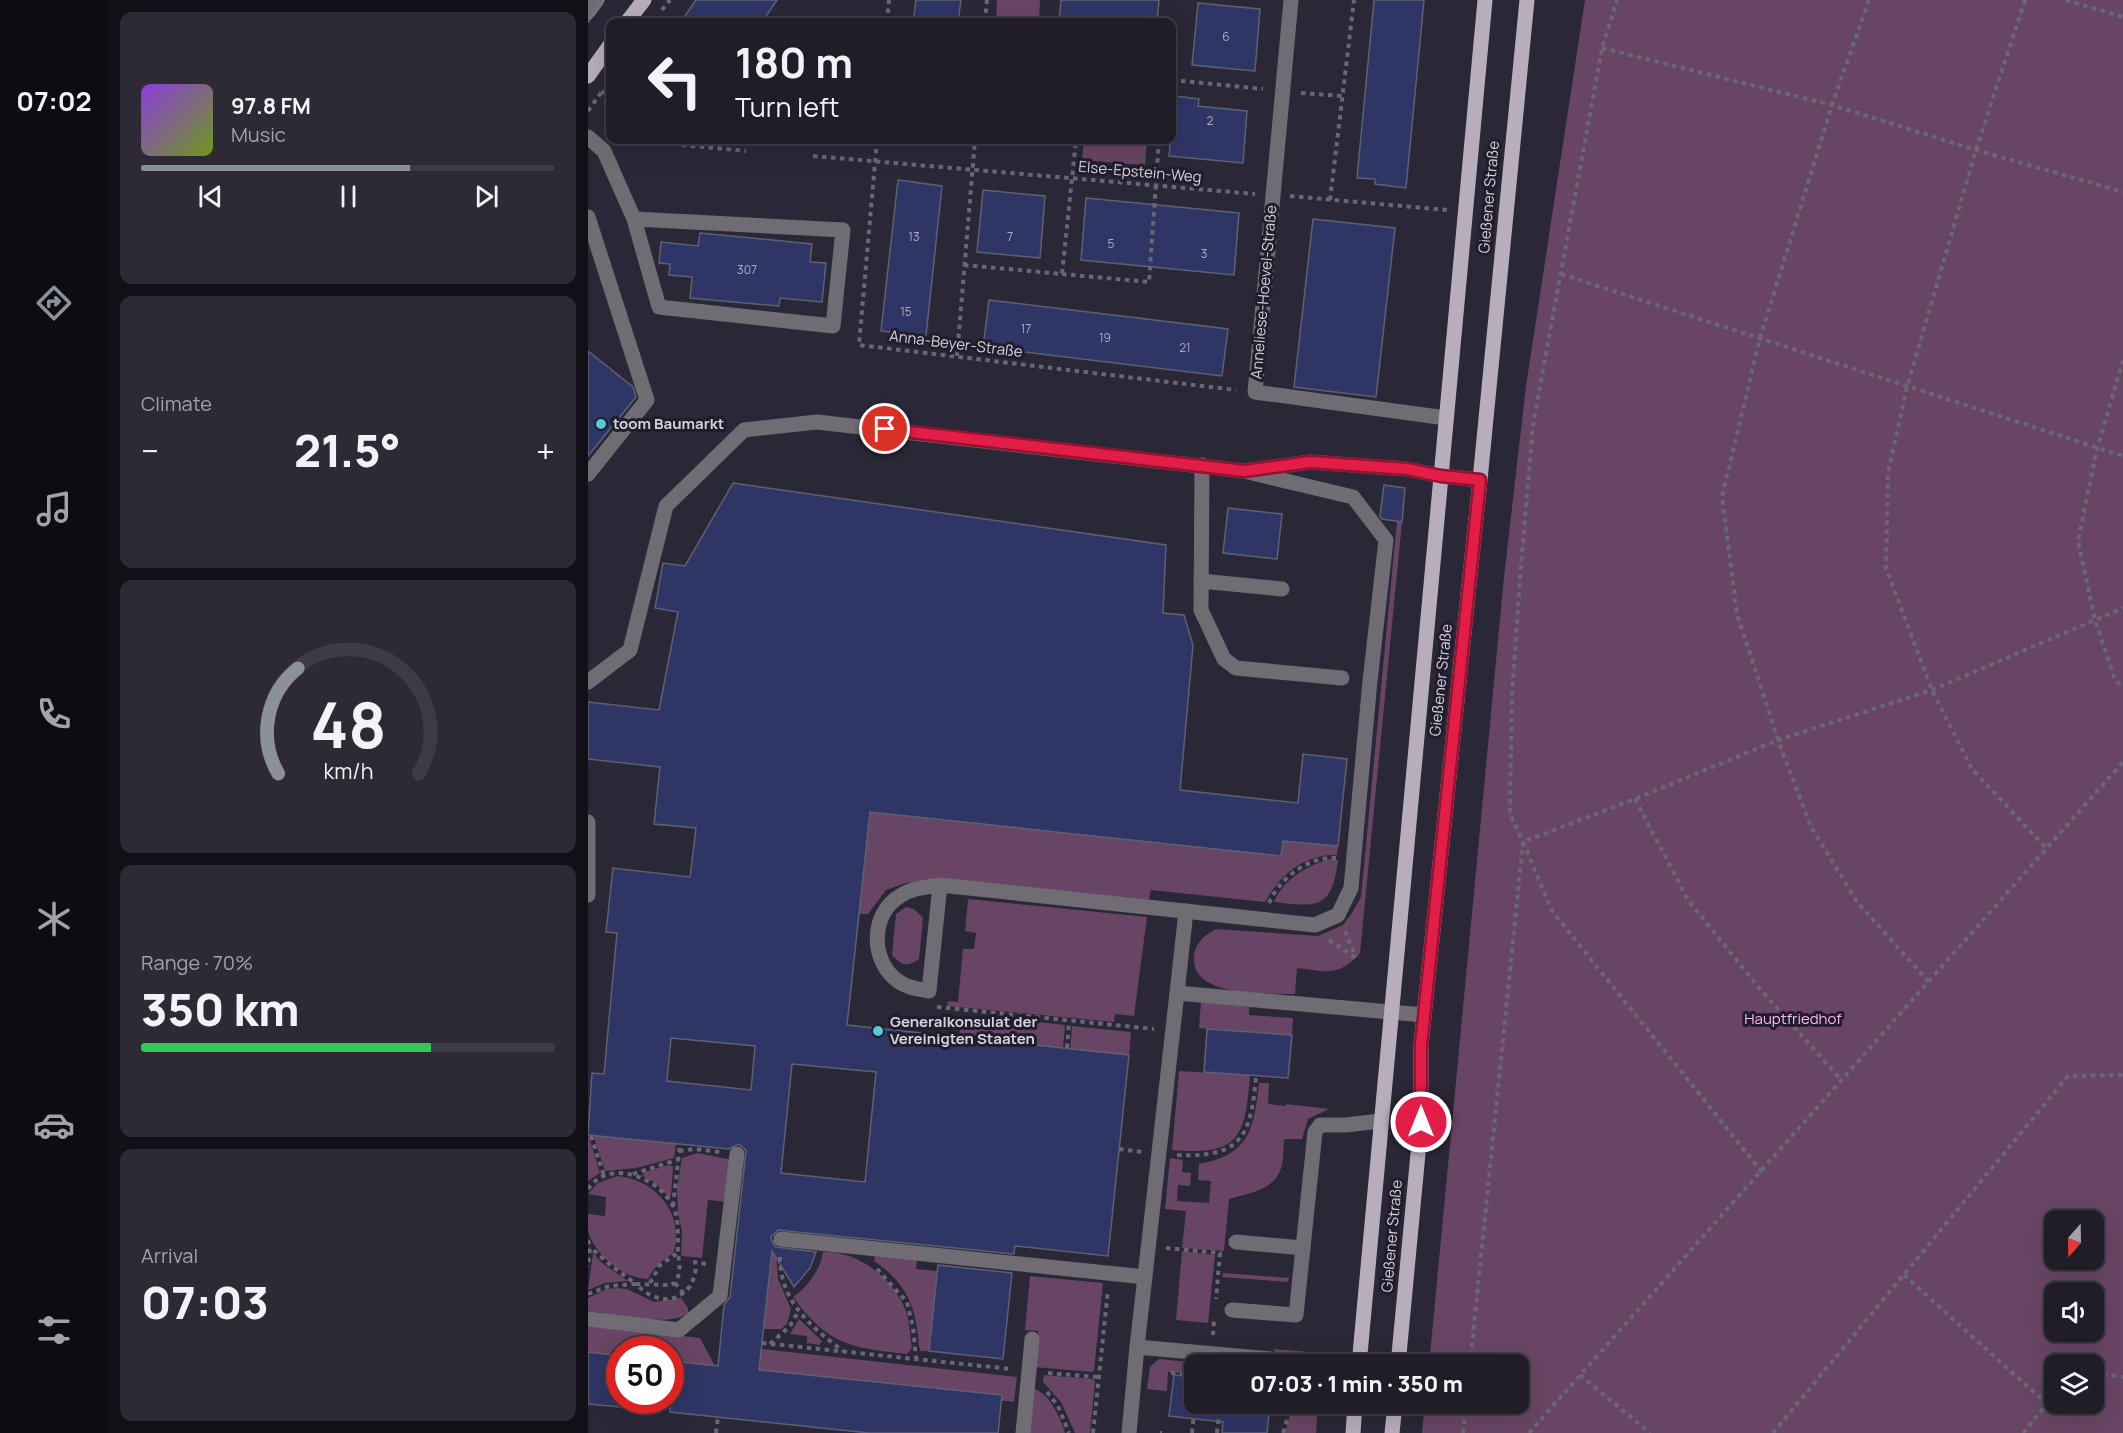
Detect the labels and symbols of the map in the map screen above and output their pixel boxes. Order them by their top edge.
house number: 6 [1222,28,1230,45]
house number: 2 [1207,112,1214,129]
street label: Gießener Straße [1473,140,1504,254]
street label: Else-Epstein-Weg [1078,156,1202,187]
street label: Anneliese-Hoevel-Straße [1245,204,1282,380]
house number: 13 [908,228,920,245]
house number: 7 [1007,228,1013,245]
house number: 5 [1108,235,1115,252]
house number: 3 [1201,245,1207,262]
house number: 307 [737,261,757,278]
house number: 15 [900,303,912,320]
house number: 17 [1021,320,1031,337]
street label: Anna-Beyer-Straße [888,325,1024,362]
house number: 19 [1099,329,1111,346]
house number: 21 [1179,339,1191,356]
pin [859,403,910,454]
place label: toom Baumarkt [613,413,724,434]
marker: toom Baumarkt [594,417,608,431]
street label: Gießener Straße [1424,623,1457,737]
park label: Hauptfriedhof [1744,1008,1842,1029]
place label: Generalkonsulat der Vereinigten Staaten [890,1011,1037,1049]
marker: Generalkonsulat der Vereinigten Staaten [871,1024,885,1038]
position arrow [1389,1090,1453,1154]
street label: Gießener Straße [1376,1179,1407,1293]
north arrow [2044,1210,2104,1270]
speed limit sign: 50 [606,1336,684,1414]

